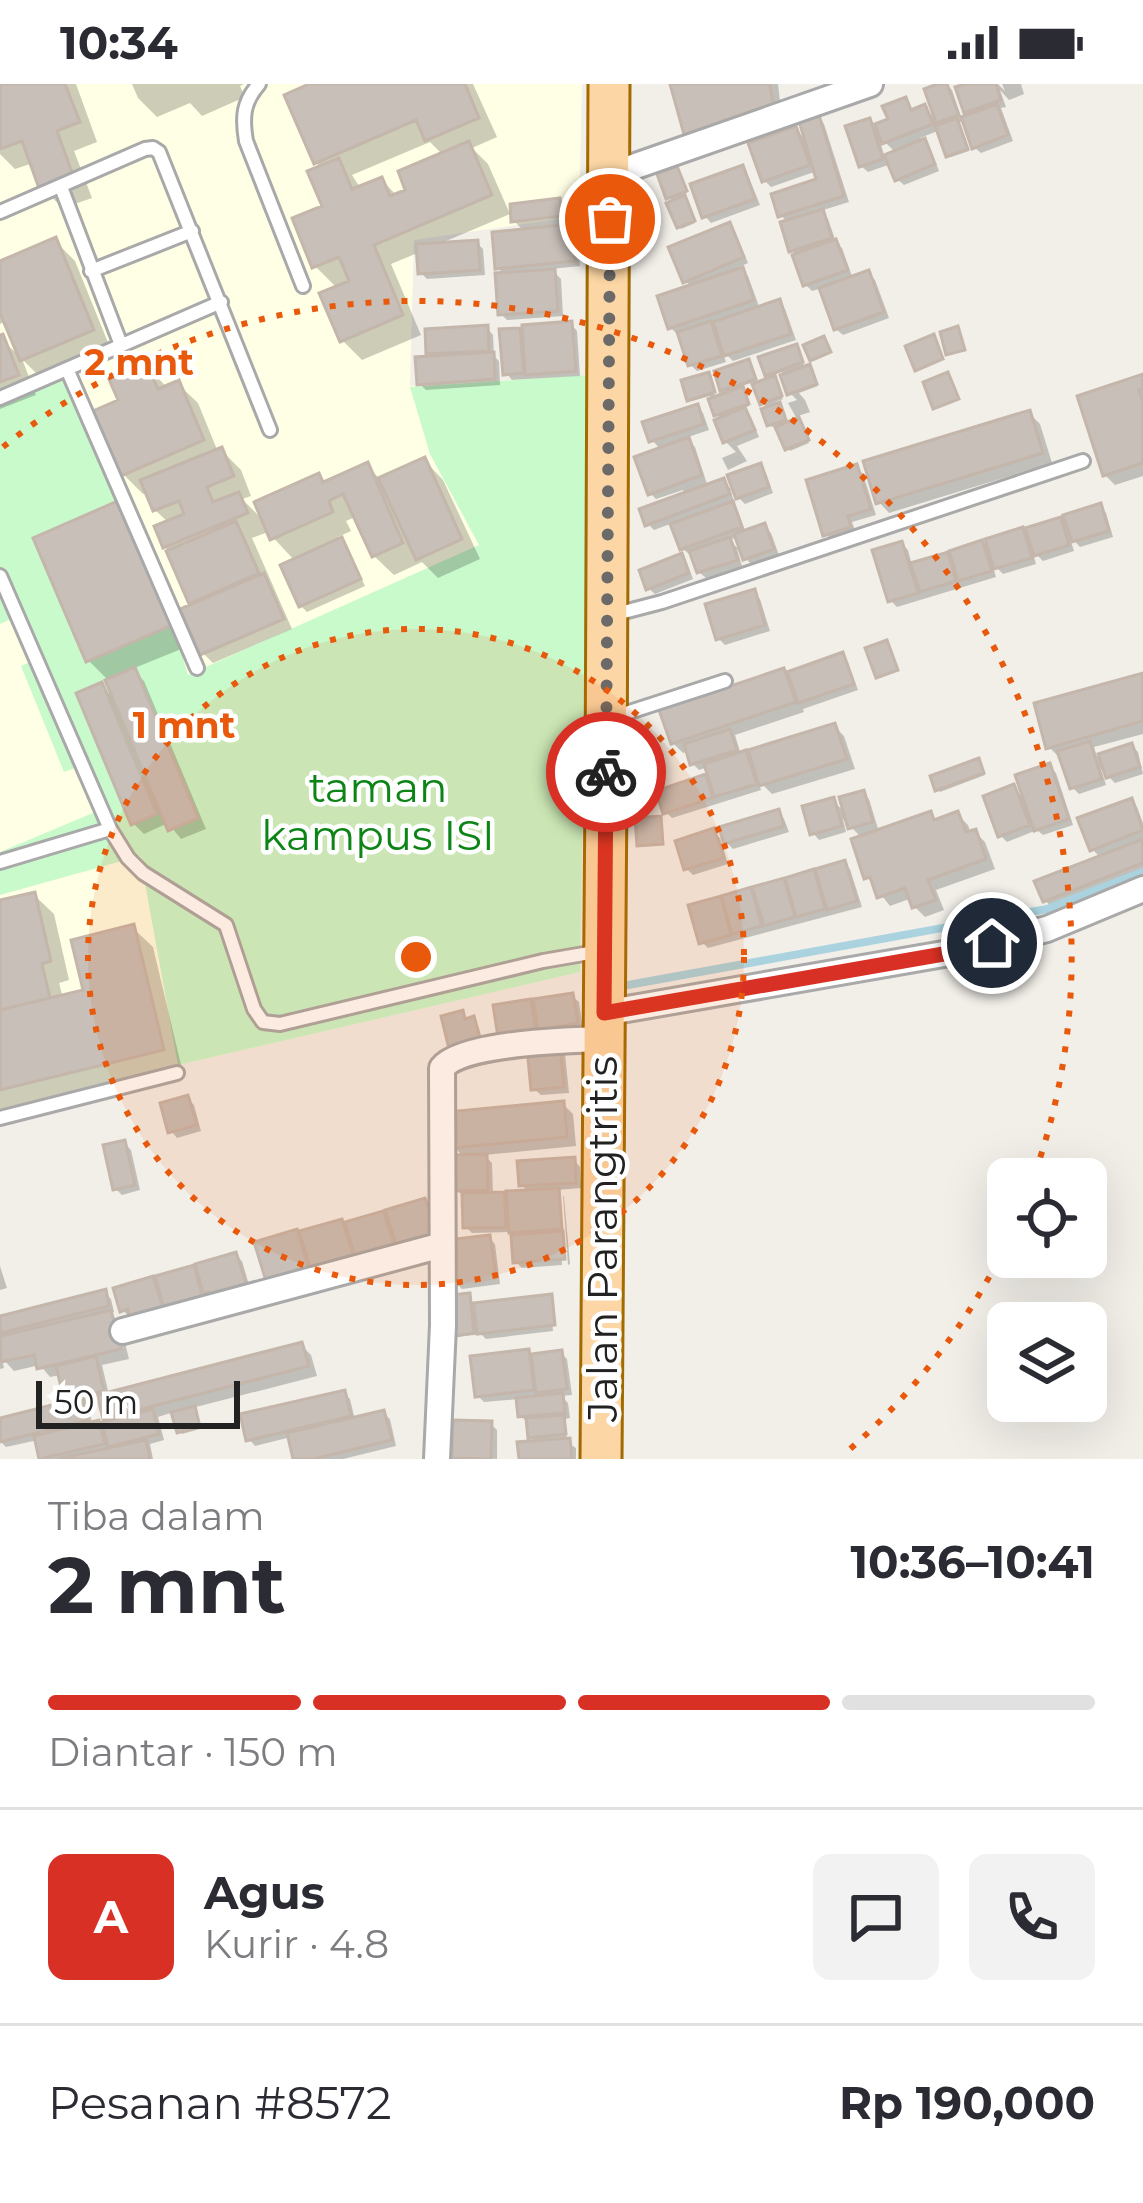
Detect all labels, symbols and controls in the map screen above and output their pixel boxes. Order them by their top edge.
text: 10:34 [60,15,178,70]
pin [559,168,661,270]
icon: bag [577,186,643,252]
text: 2 mnt [84,340,194,384]
text: 1 mnt [133,703,236,747]
courier [546,712,666,832]
icon: bike [573,739,639,805]
park label: taman kampus ISI [261,761,495,861]
pin [941,892,1043,994]
icon: home [959,910,1025,976]
centre of rings [395,936,437,978]
street label: Jalan Parangtritis [576,1056,628,1423]
map controls [987,1158,1107,1422]
button: locate [987,1158,1107,1278]
button: layers [987,1302,1107,1422]
scale bar [36,1375,240,1428]
text: 50 m [54,1382,138,1422]
text: Tiba dalam [48,1492,265,1540]
text: 10:36–10:41 [850,1534,1095,1589]
text: 2 mnt [48,1537,286,1633]
text: Diantar · 150 m [48,1728,338,1776]
button: chat [813,1854,939,1980]
button: phone [969,1854,1095,1980]
text: Agus [204,1865,325,1920]
text: A [94,1889,128,1944]
text: Kurir · 4.8 [204,1920,389,1968]
text: Pesanan #8572 [48,2075,392,2130]
text: Rp 190,000 [839,2075,1095,2130]

